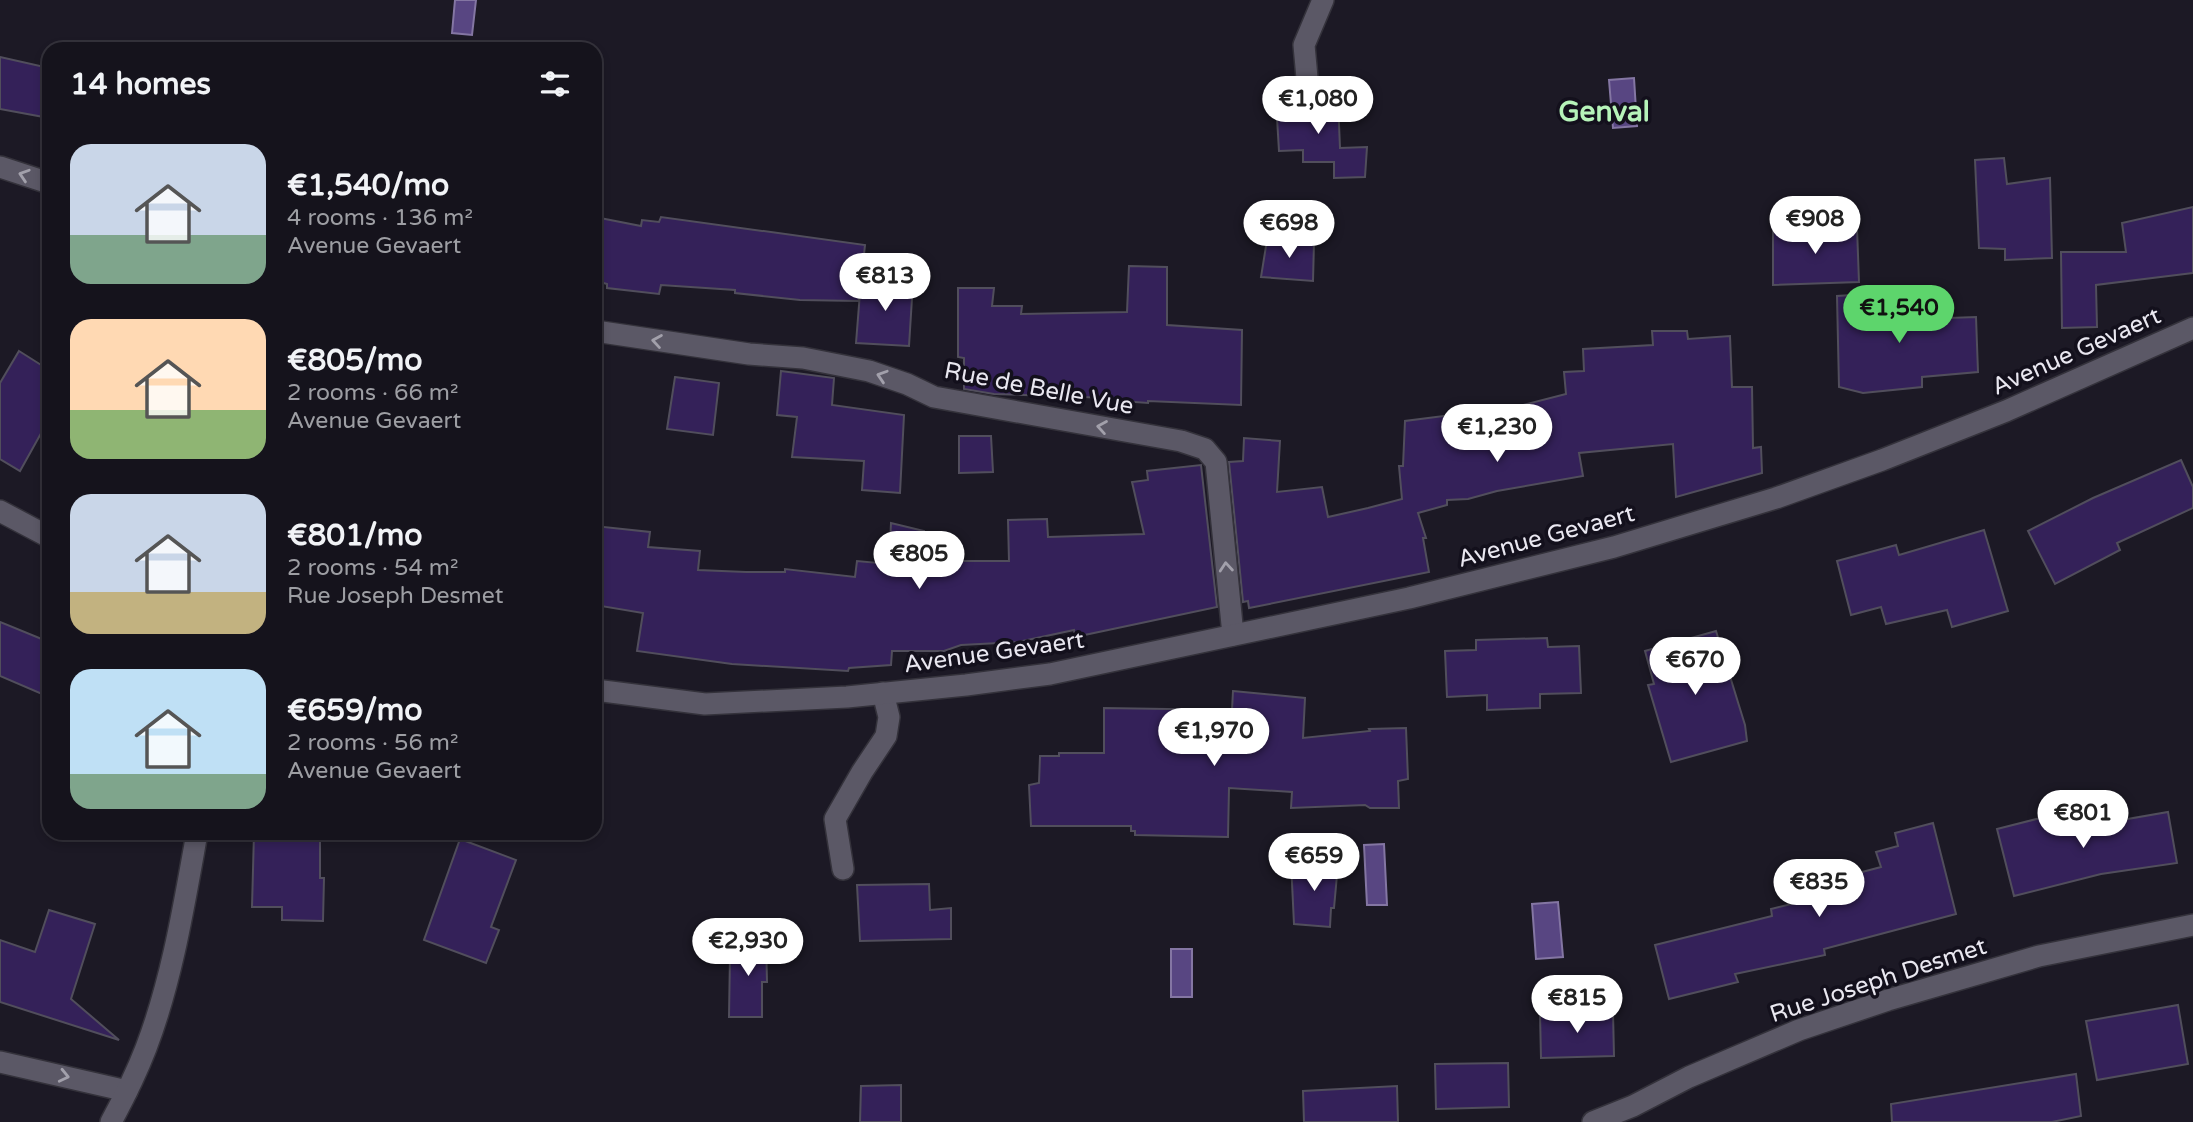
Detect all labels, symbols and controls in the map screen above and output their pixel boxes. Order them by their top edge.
icon: filters [536,65,574,103]
text: 14 homes [70,66,211,103]
pin: €1,080 [1261,76,1375,136]
text: €1,080 [1278,85,1358,113]
district label: Genval [1558,95,1650,129]
text: €1,540/mo [287,167,449,204]
one-way arrow [19,169,31,183]
icon: home [126,172,210,256]
pin: €908 [1774,196,1856,256]
pin: €698 [1248,201,1330,260]
text: 4 rooms · 136 m² [287,204,473,232]
text: €908 [1785,205,1845,233]
text: €698 [1259,209,1319,237]
text: Avenue Gevaert [287,232,461,260]
pin: €813 [844,254,926,313]
text: €813 [855,262,915,290]
pin: €1,540 [1842,286,1956,345]
text: €1,540 [1859,294,1939,322]
street label: Avenue Gevaert [1987,301,2165,402]
one-way arrow [651,334,663,349]
text: €805/mo [287,342,423,379]
icon: home [126,347,210,431]
street label: Rue de Belle Vue [942,356,1136,421]
one-way arrow [876,369,888,384]
text: 2 rooms · 66 m² [287,379,458,407]
pin: €1,230 [1440,405,1554,464]
text: Avenue Gevaert [287,407,461,435]
text: €1,230 [1457,413,1537,441]
one-way arrow [1096,420,1108,435]
street label: Avenue Gevaert [1455,499,1638,574]
text: €801/mo [287,517,423,554]
icon: home [126,522,210,606]
pin: €805 [878,532,960,591]
text: €805 [889,540,949,568]
text: 2 rooms · 54 m² [287,554,458,582]
one-way arrow [1219,561,1234,572]
text: Rue Joseph Desmet [287,582,503,610]
street label: Avenue Gevaert [902,625,1086,680]
pin: €670 [1654,638,1736,697]
text: €670 [1665,646,1725,674]
text: €659/mo [287,692,423,729]
icon: home [126,697,210,781]
pin: €1,970 [1157,708,1271,768]
text: €1,970 [1174,717,1254,745]
text: 2 rooms · 56 m² [287,729,458,757]
text: Avenue Gevaert [287,757,461,785]
pin: €801 [2042,790,2124,850]
text: €801 [2053,799,2113,827]
pin: €659 [1273,834,1355,893]
text: €659 [1284,842,1344,870]
pin: €835 [1778,860,1860,919]
text: €835 [1789,868,1849,896]
pin: €2,930 [691,918,805,978]
text: €2,930 [708,927,788,955]
street label: Rue Joseph Desmet [1766,932,1990,1029]
pin: €815 [1536,976,1618,1035]
text: €815 [1547,984,1607,1012]
one-way arrow [58,1068,70,1083]

